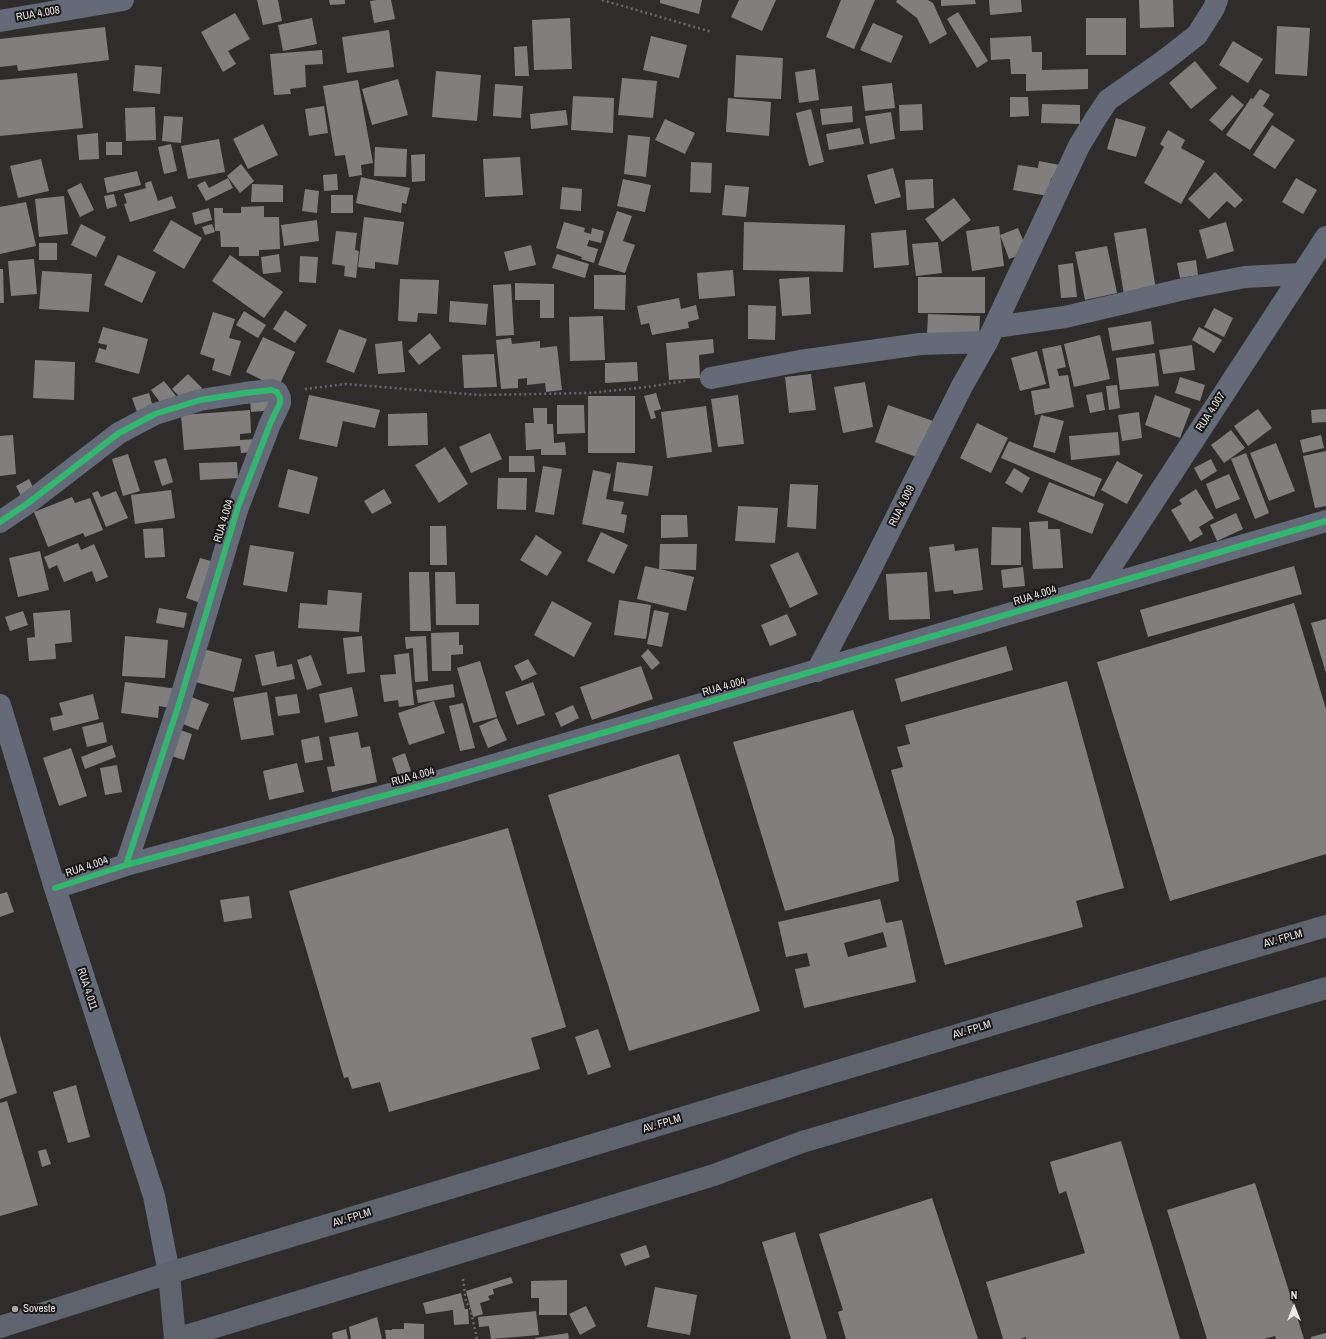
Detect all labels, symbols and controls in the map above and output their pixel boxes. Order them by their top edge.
street label: RUA 4.008 [15,4,61,24]
street label: RUA 4.007 [1193,390,1229,434]
street label: RUA 4.009 [886,483,918,529]
street label: RUA 4.004 [211,498,237,544]
street label: RUA 4.004 [1012,583,1058,609]
street label: RUA 4.004 [701,675,747,699]
street label: RUA 4.004 [390,765,436,789]
street label: RUA 4.004 [64,854,110,880]
street label: AV. FPLM [1262,927,1304,951]
street label: RUA 4.011 [74,966,100,1012]
street label: AV. FPLM [951,1018,993,1042]
street label: AV. FPLM [641,1112,683,1136]
street label: AV. FPLM [331,1206,373,1230]
north arrow [1274,1287,1314,1327]
text: N [1291,1288,1297,1302]
place label: Soveste [23,1302,56,1316]
marker: Soveste [10,1304,20,1314]

